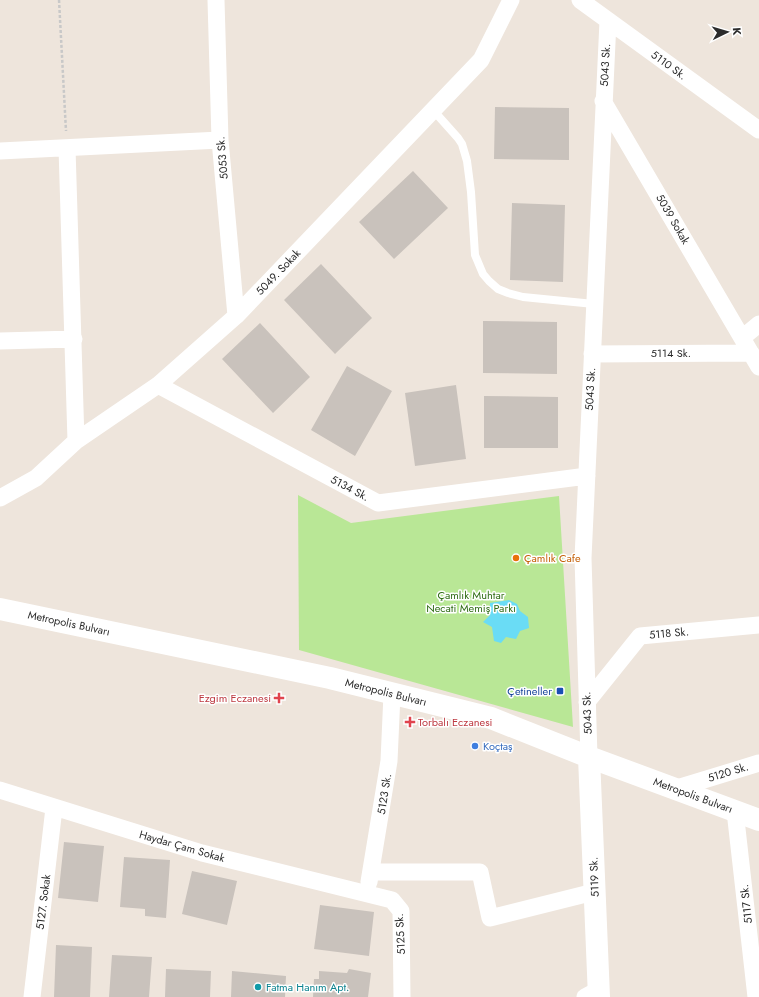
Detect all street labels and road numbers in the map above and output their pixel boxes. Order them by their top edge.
street label: 5043 Sk. [596,43,614,87]
street label: 5110 Sk. [648,47,690,83]
street label: 5053 Sk. [212,136,232,180]
street label: 5039 Sokak [652,191,694,247]
street label: 5049. Sokak [252,245,304,299]
street label: 5114 Sk. [651,345,691,361]
street label: 5043 Sk. [581,367,599,411]
street label: 5134 Sk. [328,471,372,505]
street label: Metropolis Bulvarı [27,607,111,639]
street label: 5118 Sk. [648,623,690,643]
street label: Metropolis Bulvarı [344,674,428,710]
street label: 5043 Sk. [578,691,596,735]
street label: 5120 Sk. [706,758,750,786]
street label: 5123 Sk. [373,772,395,816]
street label: Metropolis Bulvarı [651,773,735,817]
street label: Haydar Çam Sokak [137,826,227,866]
street label: 5119 Sk. [585,857,603,897]
street label: 5127. Sokak [32,873,54,931]
street label: 5117 Sk. [736,883,756,925]
street label: 5125 Sk. [391,913,409,955]

